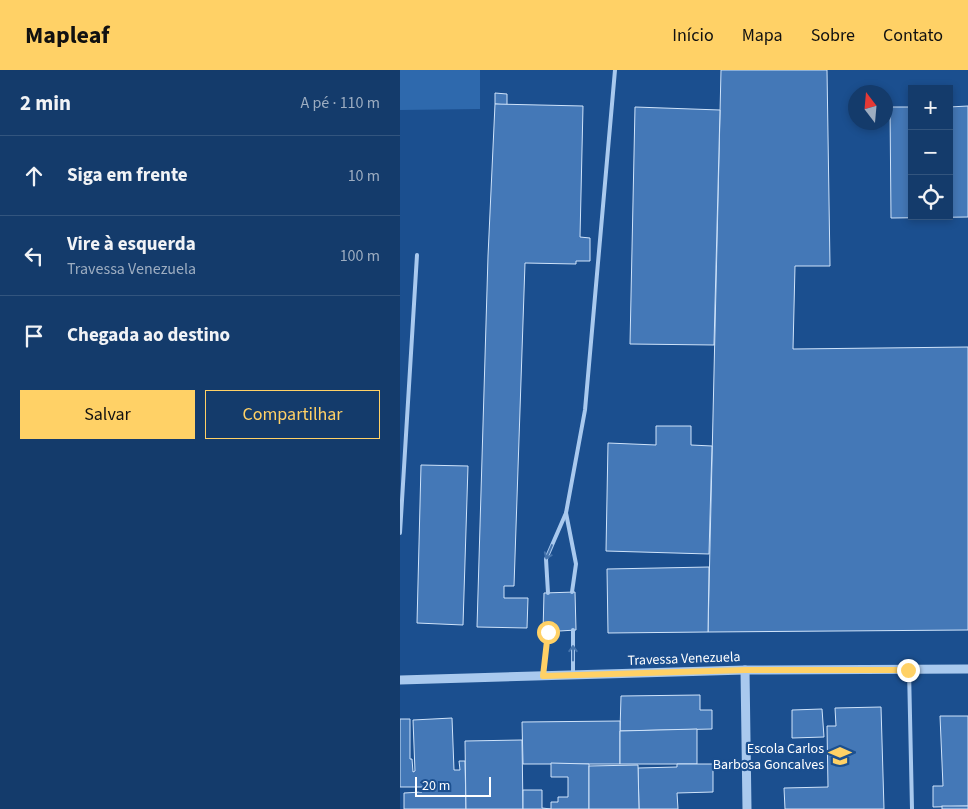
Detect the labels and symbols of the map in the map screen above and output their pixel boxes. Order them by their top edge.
north arrow [848,85,893,130]
one-way arrow [544,544,554,559]
route start [537,621,560,644]
one-way arrow [568,645,578,661]
street label: Travessa Venezuela [627,647,741,671]
route end [897,659,920,682]
place label: Escola Carlos Barbosa Goncalves [713,739,824,775]
school or university icon: Escola Carlos Barbosa Goncalves [827,743,853,769]
scale bar [415,774,491,797]

